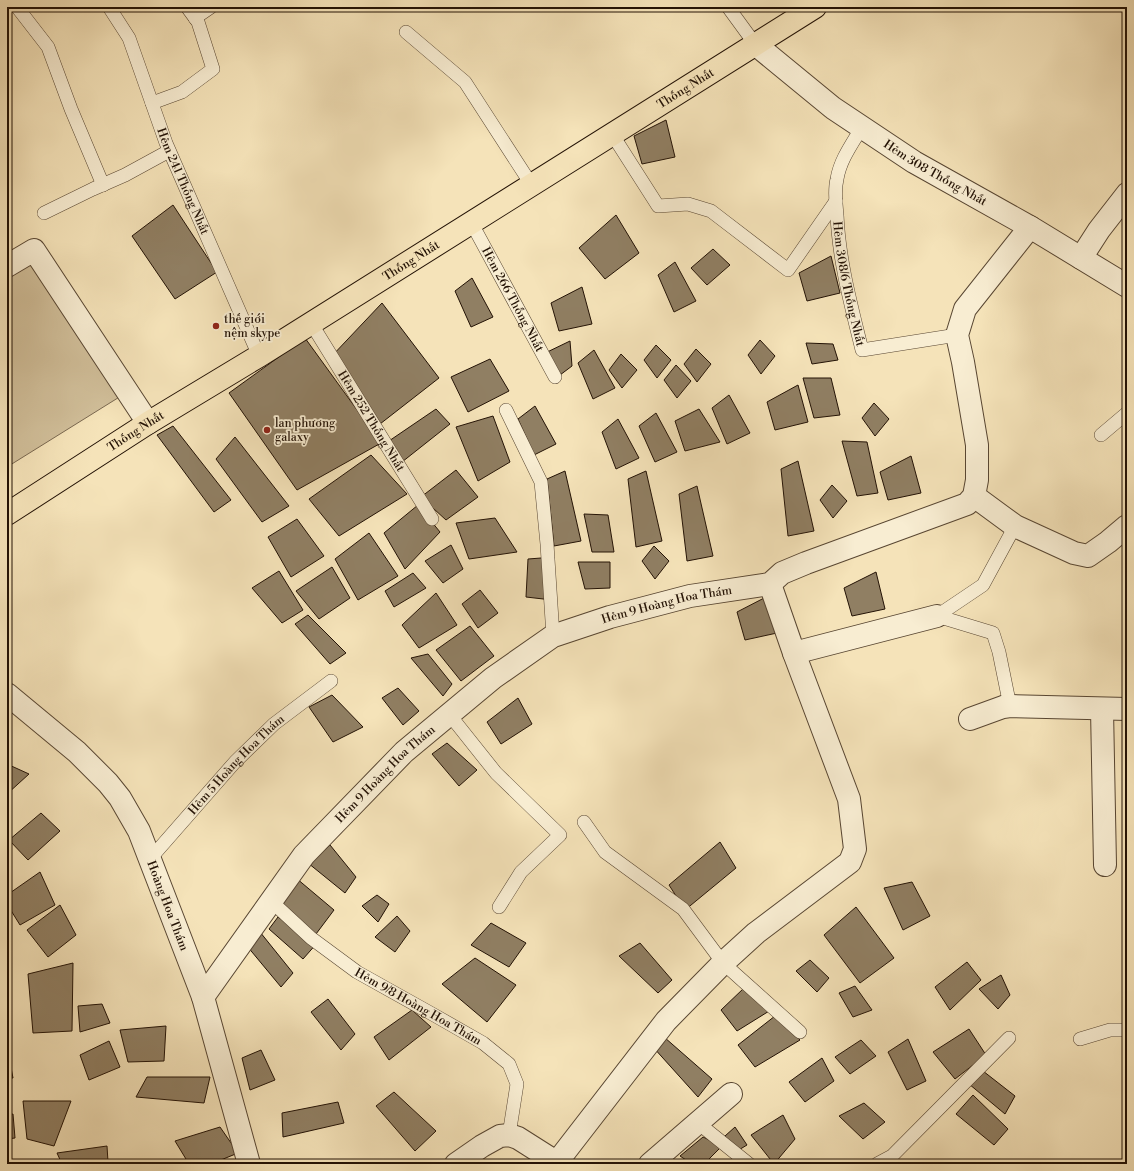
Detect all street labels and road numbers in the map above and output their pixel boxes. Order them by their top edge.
street label: Thống Nhất [654,64,717,112]
street label: Hẻm 241 Thống Nhất [154,126,213,238]
street label: Hẻm 308 Thống Nhất [881,136,990,209]
street label: Hẻm 308/6 Thống Nhất [830,221,868,348]
street label: Thống Nhất [380,237,443,284]
street label: Hẻm 266 Thống Nhất [478,244,548,355]
street label: Hẻm 252 Thống Nhất [335,368,409,475]
street label: Thống Nhất [104,407,167,455]
street label: Hẻm 9 Hoàng Hoa Thám [599,582,733,627]
street label: Hẻm 5 Hoàng Hoa Thám [185,711,288,818]
street label: Hẻm 9 Hoàng Hoa Thám [332,722,438,826]
street label: Hoàng Hoa Thám [144,858,192,953]
street label: Hẻm 9/8 Hoàng Hoa Thám [352,965,485,1048]

